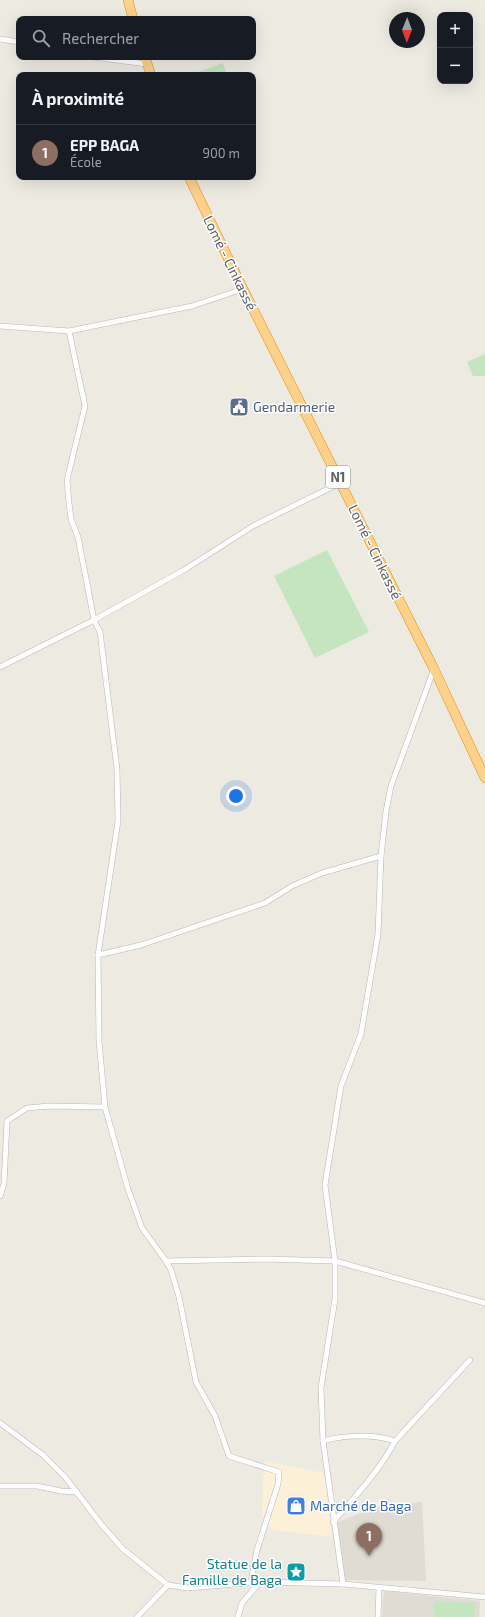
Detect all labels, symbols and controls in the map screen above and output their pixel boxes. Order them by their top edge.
north arrow [389,12,425,48]
map controls [437,12,473,84]
button: + [437,12,473,48]
search box [16,16,256,60]
icon: search [30,27,52,49]
text: Rechercher [62,29,139,47]
button: − [437,48,473,84]
text: À proximité [32,88,124,108]
text: EPP BAGA [70,136,139,154]
text: 1 [42,145,48,161]
text: 900 m [203,145,240,161]
text: École [70,154,102,170]
street label: Lomé - Cinkassé [200,213,261,313]
public building icon: Gendarmerie [228,396,250,418]
place label: Gendarmerie [253,398,335,415]
road number: N1 [326,466,350,488]
street label: Lomé - Cinkassé [345,502,406,602]
your location [226,786,246,806]
shop icon: Marché de Baga [285,1495,307,1517]
place label: Marché de Baga [310,1497,411,1514]
pin: 1 [356,1523,382,1556]
place label: Statue de la Famille de Baga [182,1555,282,1588]
place icon: Statue de la Famille de Baga [285,1561,307,1583]

